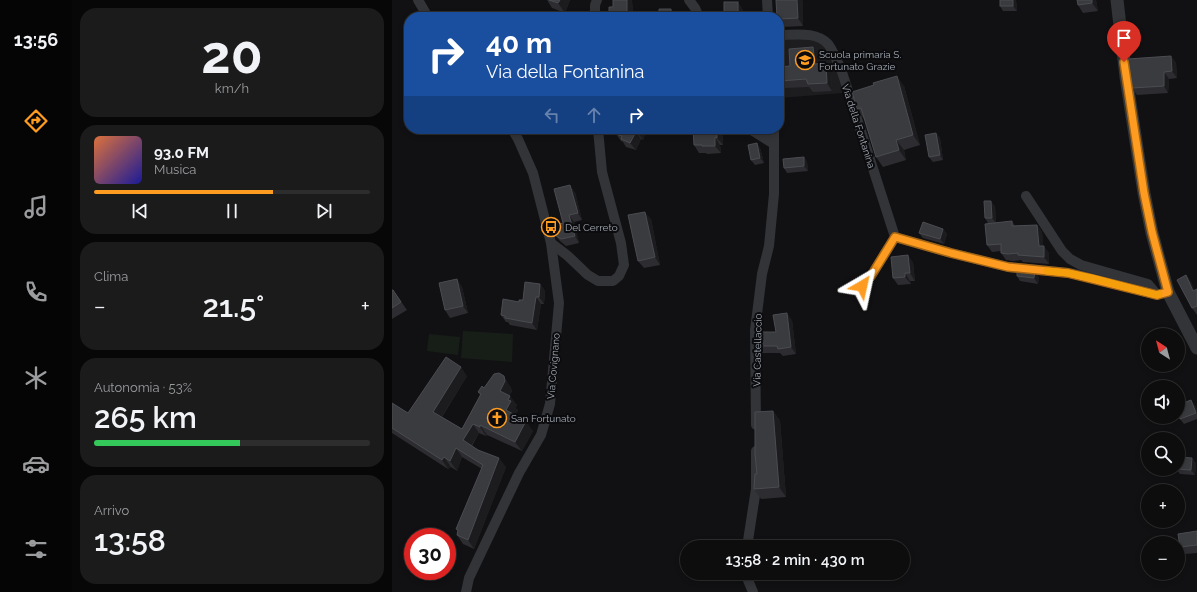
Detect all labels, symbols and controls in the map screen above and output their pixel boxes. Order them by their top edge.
pin [1107,21,1141,62]
text: 20 [201,24,263,85]
text: 40 m [486,27,552,60]
icon: arrive [1113,27,1135,49]
icon: right [420,28,472,80]
text: 13:56 [14,29,58,50]
school or university icon: Scuola primaria S. Fortunato Grazie [794,49,816,71]
place label: Scuola primaria S. Fortunato Grazie [819,49,901,72]
text: Via della Fontanina [486,61,644,82]
text: km/h [215,81,249,96]
street label: Via della Fontanina [840,83,877,170]
icon: left [541,104,563,126]
icon: ahead [583,104,605,126]
icon: right [625,104,647,126]
icon: directions [22,107,50,135]
text: 93.0 FM [154,144,209,162]
text: Musica [154,162,196,177]
icon: music [22,193,50,221]
icon: previous [129,200,151,222]
icon: pause [221,200,243,222]
icon: next [313,200,335,222]
bus stop icon: Del Cerreto [540,216,562,238]
place label: Del Cerreto [565,222,618,233]
position arrow [841,265,883,307]
text: Clima [94,269,128,284]
icon: phone [22,278,50,306]
text: 21.5° [202,289,264,324]
text: − [94,293,106,319]
text: + [361,293,370,319]
street label: Via Castellaccio [751,313,764,387]
north arrow [1141,328,1185,372]
map controls [1141,328,1185,580]
street label: Via Covignano [545,332,562,400]
icon: climate [22,364,50,392]
text: Autonomia · 53% [94,380,192,395]
button: sound [1141,380,1185,424]
text: 265 km [94,400,197,435]
church icon: San Fortunato [486,407,508,429]
place label: San Fortunato [511,413,576,424]
button: search [1141,432,1185,476]
icon: car [22,450,50,478]
button: + [1141,484,1185,528]
text: Arrivo [94,503,129,518]
text: 13:58 [94,523,166,558]
speed limit sign: 30 [404,528,456,580]
icon: filters [22,535,50,563]
button: − [1141,536,1185,580]
text: 13:58 · 2 min · 430 m [725,551,865,569]

